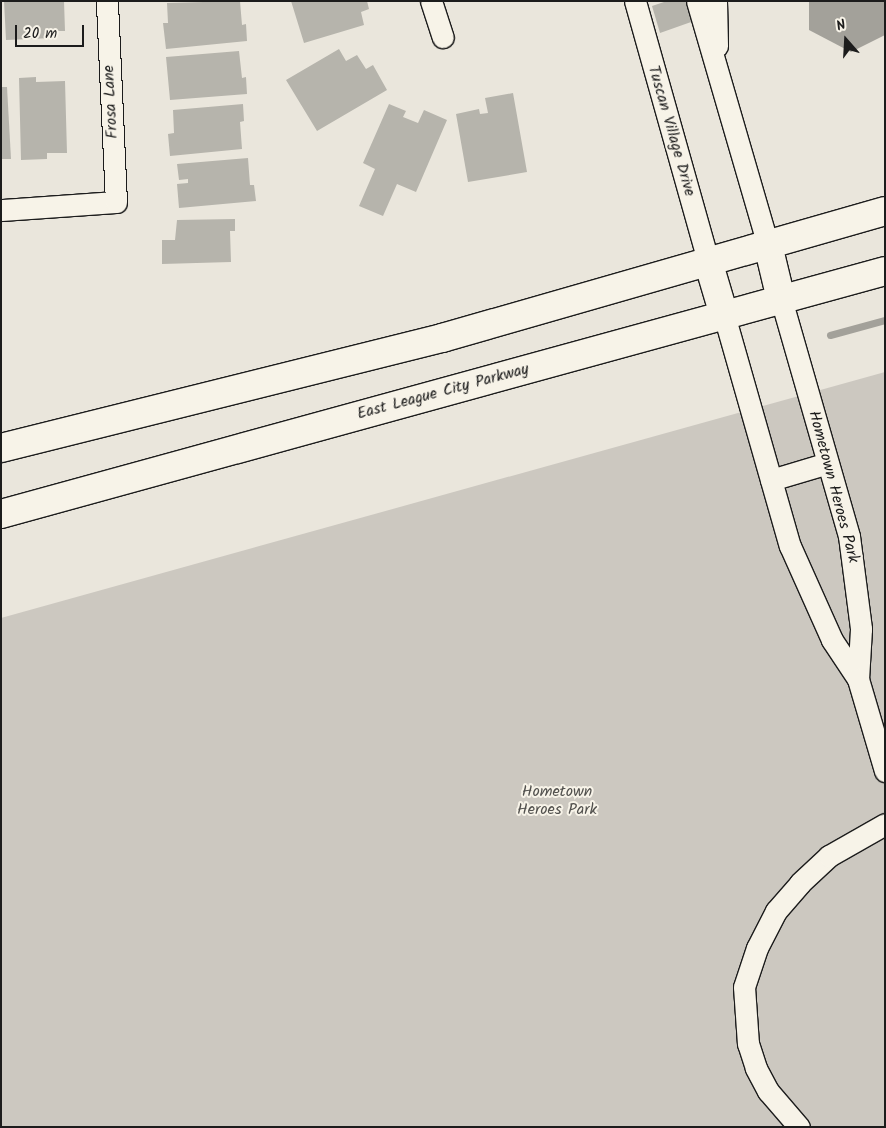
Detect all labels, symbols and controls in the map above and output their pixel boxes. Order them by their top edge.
text: N [833,14,849,38]
scale bar [18,15,86,47]
north arrow [821,15,871,65]
text: 20 m [23,22,57,46]
street label: Tuscan Village Drive [643,64,699,198]
street label: Frosa Lane [99,65,123,139]
street label: East League City Parkway [355,360,531,424]
street label: Hometown Heroes Park [803,409,863,565]
park label: Hometown Heroes Park [517,782,597,820]

